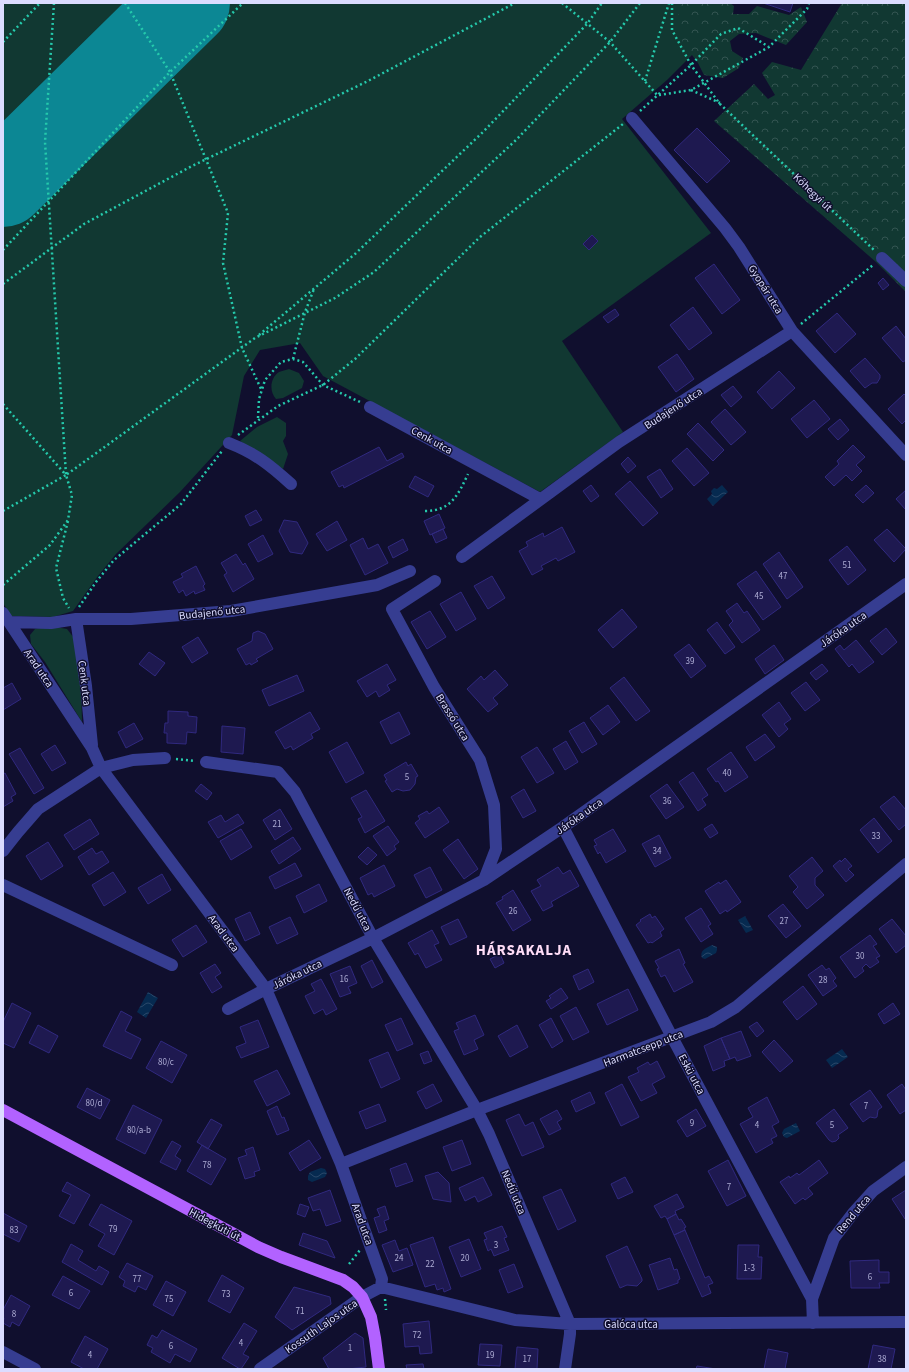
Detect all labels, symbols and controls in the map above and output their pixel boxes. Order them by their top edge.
street label: Kőhegyi út [790,170,836,215]
street label: Gyopár utca [745,262,787,317]
street label: Budajenő utca [641,384,705,433]
street label: Cenk utca [408,423,455,458]
house number: 51 [843,559,851,572]
house number: 47 [779,570,788,583]
house number: 45 [755,590,764,603]
street label: Budajenő utca [178,602,246,623]
street label: Járóka utca [817,608,870,651]
street label: Arad utca [20,646,57,690]
house number: 39 [686,655,695,668]
street label: Cenk utca [74,660,95,707]
street label: Brassó utca [432,691,473,744]
house number: 40 [723,767,732,780]
house number: 5 [405,771,410,784]
street label: Járóka utca [553,795,606,838]
house number: 36 [663,795,672,808]
house number: 21 [273,818,281,831]
house number: 33 [872,830,881,843]
house number: 34 [653,845,662,858]
street label: Nedű utca [340,885,375,933]
house number: 26 [509,905,518,918]
street label: Arad utca [205,911,243,955]
house number: 27 [780,915,789,928]
district label: HÁRSAKALJA [476,940,572,961]
house number: 30 [856,950,865,963]
street label: Járóka utca [270,956,325,993]
house number: 16 [340,973,349,986]
house number: 28 [819,974,828,987]
street label: Harmatcsepp utca [601,1026,685,1071]
street label: Eskü utca [675,1051,708,1097]
house number: 80/c [158,1056,174,1069]
house number: 80/d [86,1097,102,1110]
house number: 7 [864,1100,869,1113]
house number: 9 [690,1117,695,1130]
house number: 4 [755,1119,760,1132]
house number: 5 [830,1119,835,1132]
house number: 80/a-b [127,1124,151,1137]
house number: 78 [203,1159,212,1172]
street label: Nedű utca [497,1168,530,1217]
house number: 7 [727,1181,732,1194]
street label: Rend utca [833,1192,874,1237]
street label: Arad utca [348,1201,377,1247]
street label: Hidegkúti út [186,1205,243,1244]
house number: 79 [109,1223,118,1236]
house number: 83 [10,1224,19,1237]
house number: 3 [494,1239,499,1252]
house number: 24 [395,1252,404,1265]
house number: 20 [461,1252,470,1265]
house number: 22 [426,1258,435,1271]
house number: 1-3 [743,1262,755,1275]
house number: 6 [868,1271,873,1284]
house number: 77 [133,1273,142,1286]
house number: 6 [69,1287,74,1300]
house number: 73 [222,1288,231,1301]
house number: 75 [165,1293,174,1306]
street label: Kossuth Lajos utca [282,1296,361,1357]
house number: 71 [296,1305,304,1318]
house number: 8 [12,1308,17,1321]
street label: Galóca utca [604,1317,658,1332]
house number: 72 [413,1329,422,1342]
house number: 4 [239,1337,244,1350]
house number: 6 [169,1340,174,1353]
house number: 1 [348,1342,352,1355]
house number: 4 [88,1349,93,1362]
house number: 19 [486,1349,495,1362]
house number: 17 [523,1353,532,1366]
house number: 38 [878,1353,887,1366]

